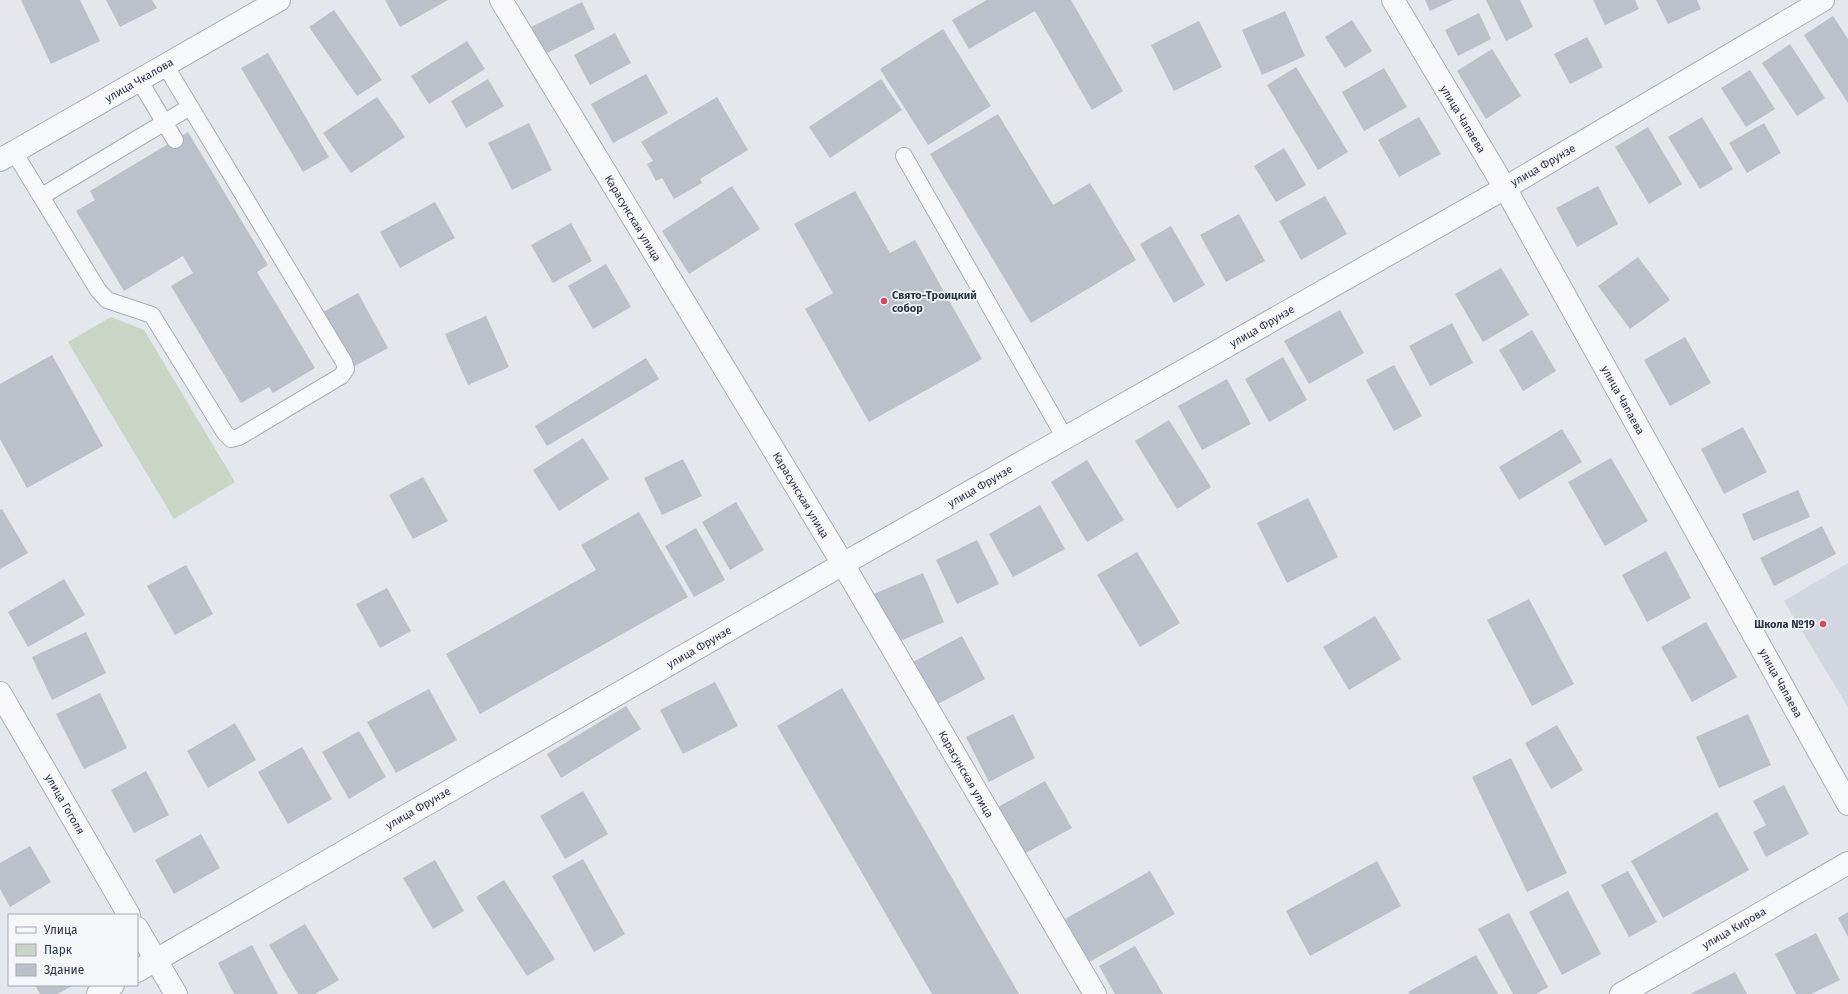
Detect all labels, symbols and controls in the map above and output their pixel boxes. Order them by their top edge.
street label: улица Чкалова [103,56,176,105]
street label: улица Чапаева [1437,83,1488,156]
street label: улица Фрунзе [1509,142,1578,189]
street label: Карасунская улица [602,173,663,264]
place label: Свято-Троицкий собор [892,289,977,315]
marker: Свято-Троицкий собор [879,296,889,306]
street label: улица Фрунзе [1228,303,1297,350]
street label: улица Чапаева [1598,363,1647,437]
street label: Карасунская улица [770,450,831,541]
street label: улица Фрунзе [946,463,1015,510]
place label: Школа №19 [1754,618,1815,631]
marker: Школа №19 [1818,619,1828,629]
street label: улица Фрунзе [665,624,734,671]
street label: улица Чапаева [1756,646,1805,720]
street label: Карасунская улица [935,728,996,820]
street label: улица Гоголя [42,772,87,837]
street label: улица Фрунзе [384,785,453,832]
street label: улица Кирова [1700,905,1769,952]
legend [8,914,138,986]
text: Улица [44,923,78,937]
text: Парк [44,943,73,957]
text: Здание [44,963,84,977]

